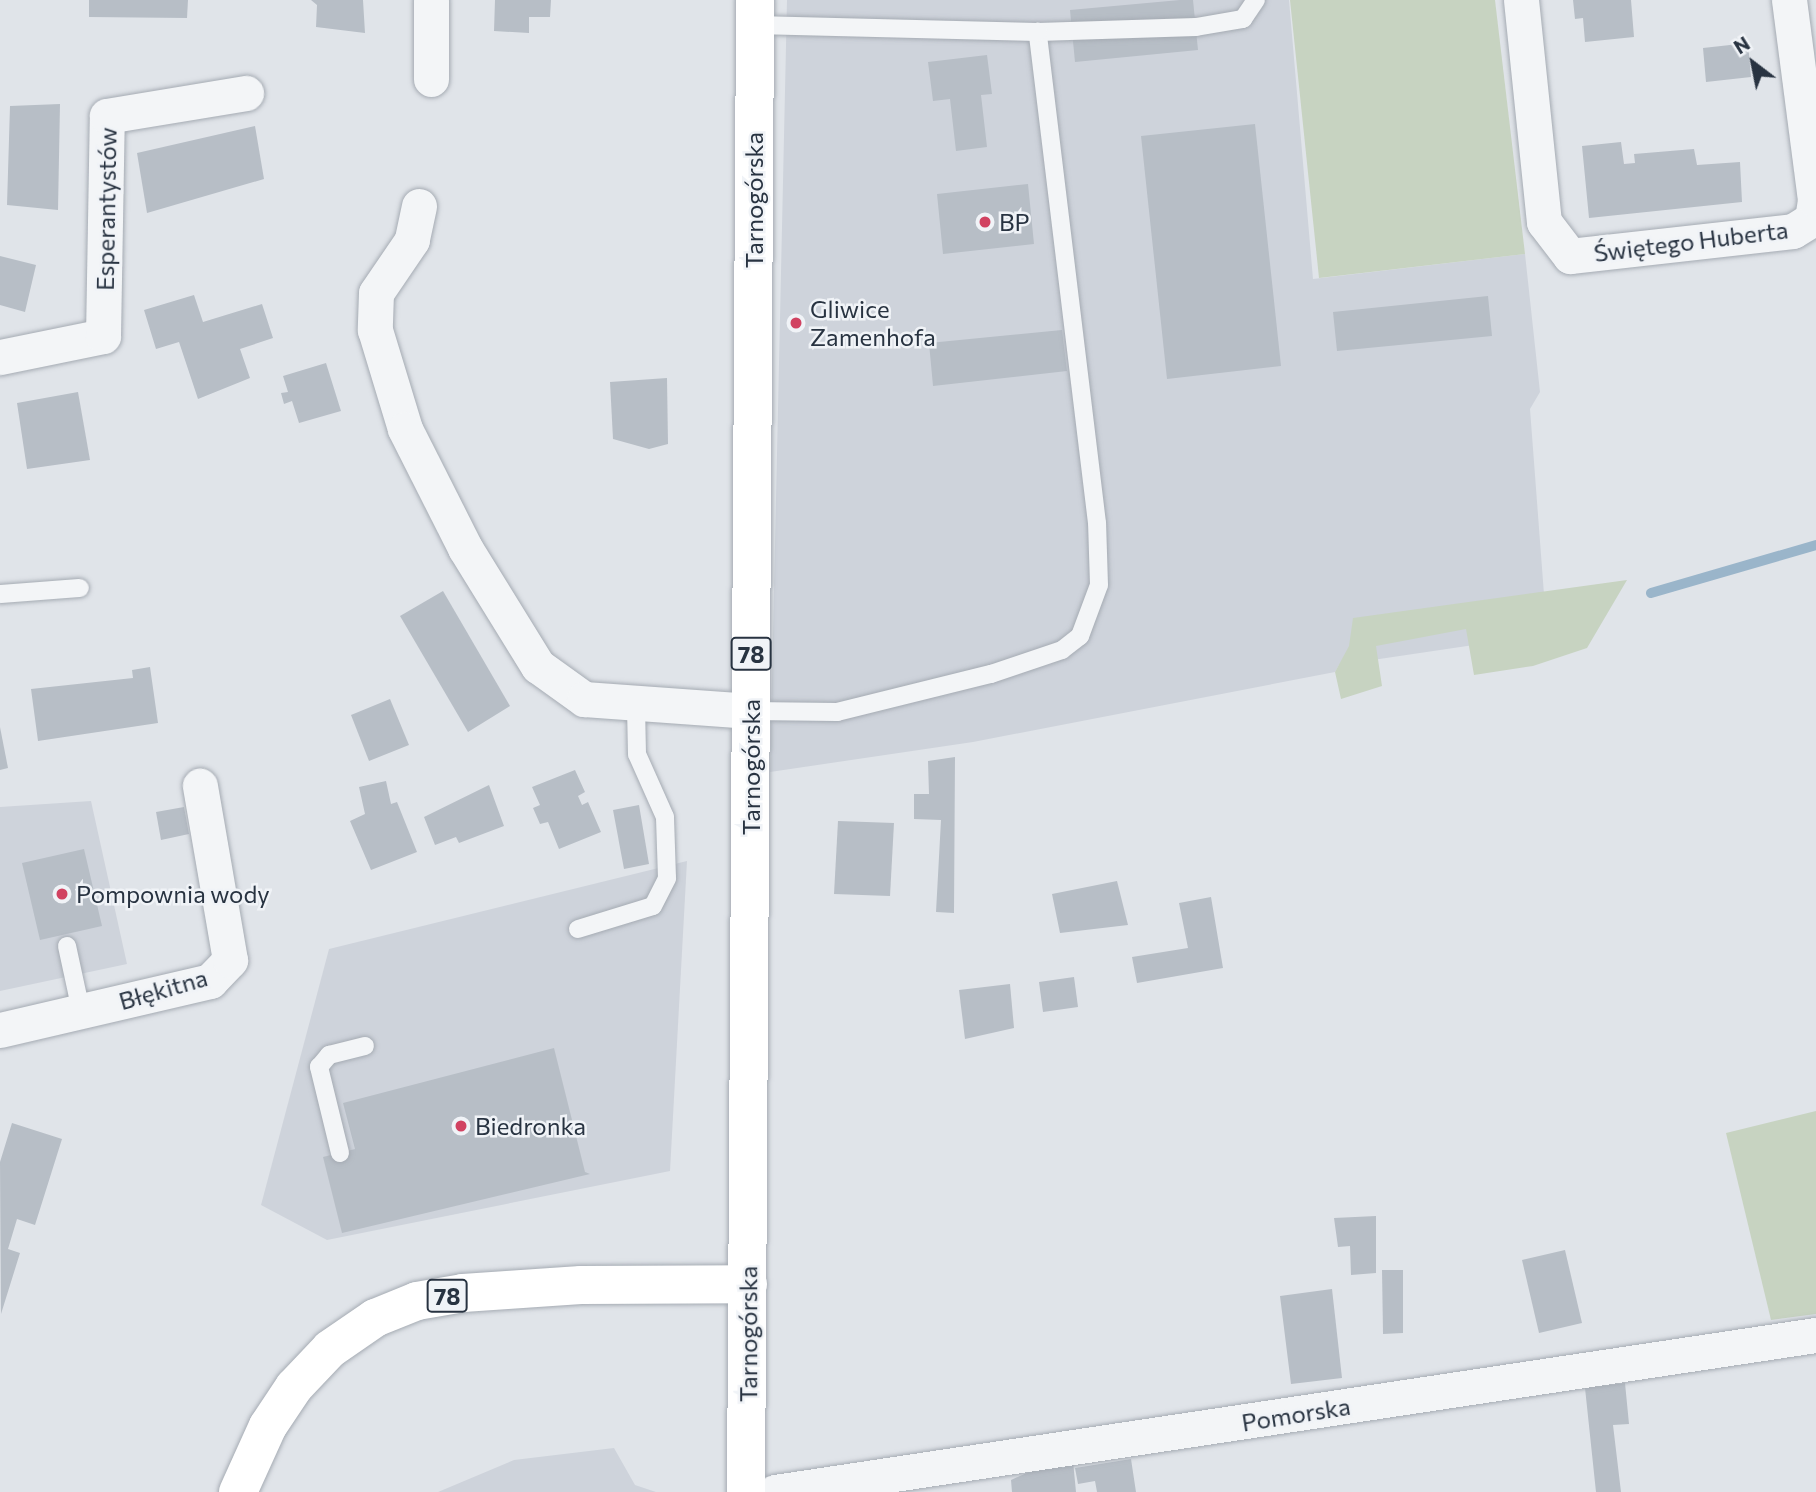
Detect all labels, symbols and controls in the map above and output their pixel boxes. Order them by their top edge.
north arrow [1718,28,1788,98]
text: N [1729,31,1754,58]
street label: Esperantystów [90,127,122,291]
street label: Tarnogórska [740,132,768,268]
place label: BP [999,208,1030,236]
marker: BP [977,214,993,230]
street label: Świętego Huberta [1592,215,1790,267]
place label: Gliwice Zamenhofa [810,295,936,351]
marker: Gliwice Zamenhofa [788,315,804,331]
road number: 78 [730,634,772,674]
street label: Tarnogórska [737,699,765,835]
place label: Pompownia wody [76,880,270,908]
marker: Pompownia wody [54,886,70,902]
street label: Błękitna [115,963,211,1015]
place label: Biedronka [475,1112,586,1140]
marker: Biedronka [453,1118,469,1134]
street label: Tarnogórska [734,1266,762,1402]
road number: 78 [426,1276,468,1316]
street label: Pomorska [1239,1391,1353,1437]

